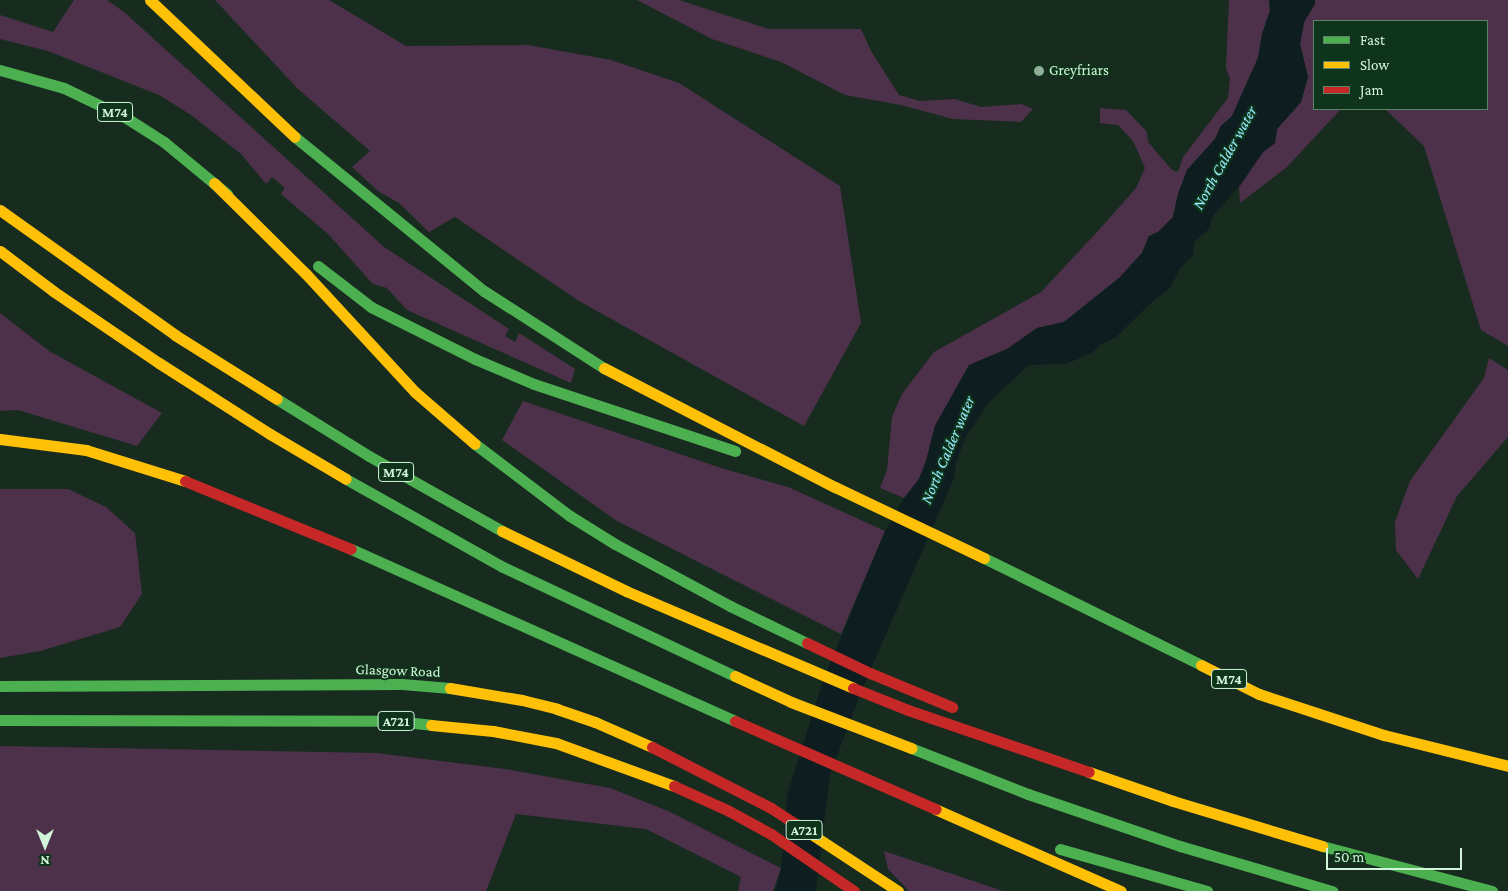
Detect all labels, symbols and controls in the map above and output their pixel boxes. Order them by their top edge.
legend [1313,20,1488,110]
text: Fast [1360,32,1385,48]
text: Slow [1360,57,1389,73]
place label: Greyfriars [1049,62,1109,80]
marker: Greyfriars [1033,65,1045,77]
text: Jam [1360,82,1383,98]
road number: M74 [96,100,134,124]
water label: North Calder water [1189,103,1261,213]
water label: North Calder water [917,393,979,507]
road number: M74 [377,461,415,484]
street label: Glasgow Road [355,661,441,681]
road number: M74 [1210,668,1248,691]
road number: A721 [377,709,415,732]
road number: A721 [785,818,823,842]
north arrow [20,821,70,871]
scale bar [1328,838,1464,870]
text: 50 m [1334,849,1364,865]
text: N [40,853,50,869]

